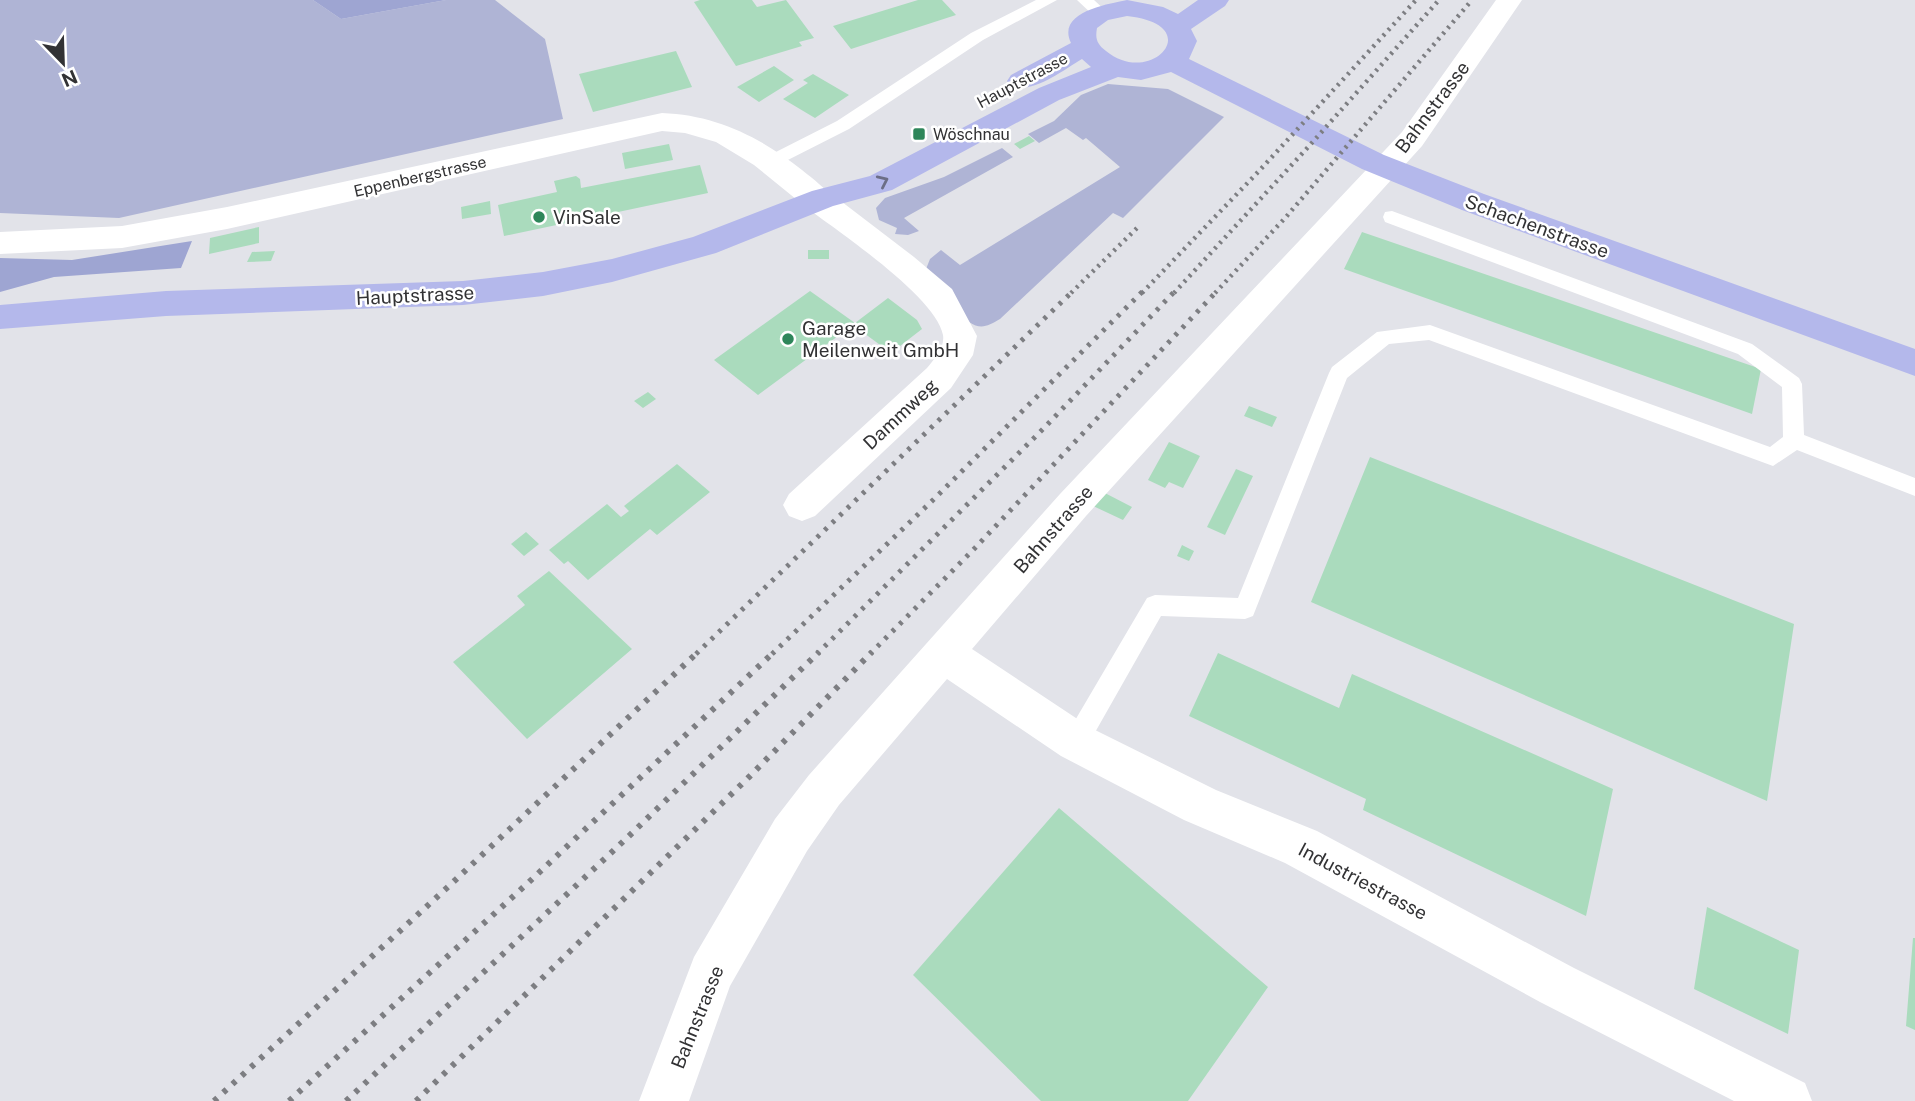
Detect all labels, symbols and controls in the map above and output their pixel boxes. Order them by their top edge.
north arrow [28,28,98,98]
street label: Hauptstrasse [974,49,1071,112]
street label: Bahnstrasse [1390,57,1474,157]
text: N [59,66,81,92]
place label: Wöschnau [933,125,1010,144]
marker: Wöschnau [911,126,927,142]
street label: Eppenbergstrasse [352,152,488,201]
one-way arrow [876,175,888,189]
street label: Schachenstrasse [1462,190,1612,262]
place label: VinSale [553,206,621,228]
marker: VinSale [531,209,547,225]
street label: Hauptstrasse [355,281,475,309]
place label: Garage Meilenweit GmbH [802,317,959,361]
marker: Garage Meilenweit GmbH [780,331,796,347]
street label: Dammweg [858,374,942,454]
street label: Bahnstrasse [1009,481,1097,577]
street label: Industriestrasse [1295,838,1431,924]
street label: Bahnstrasse [666,962,728,1072]

